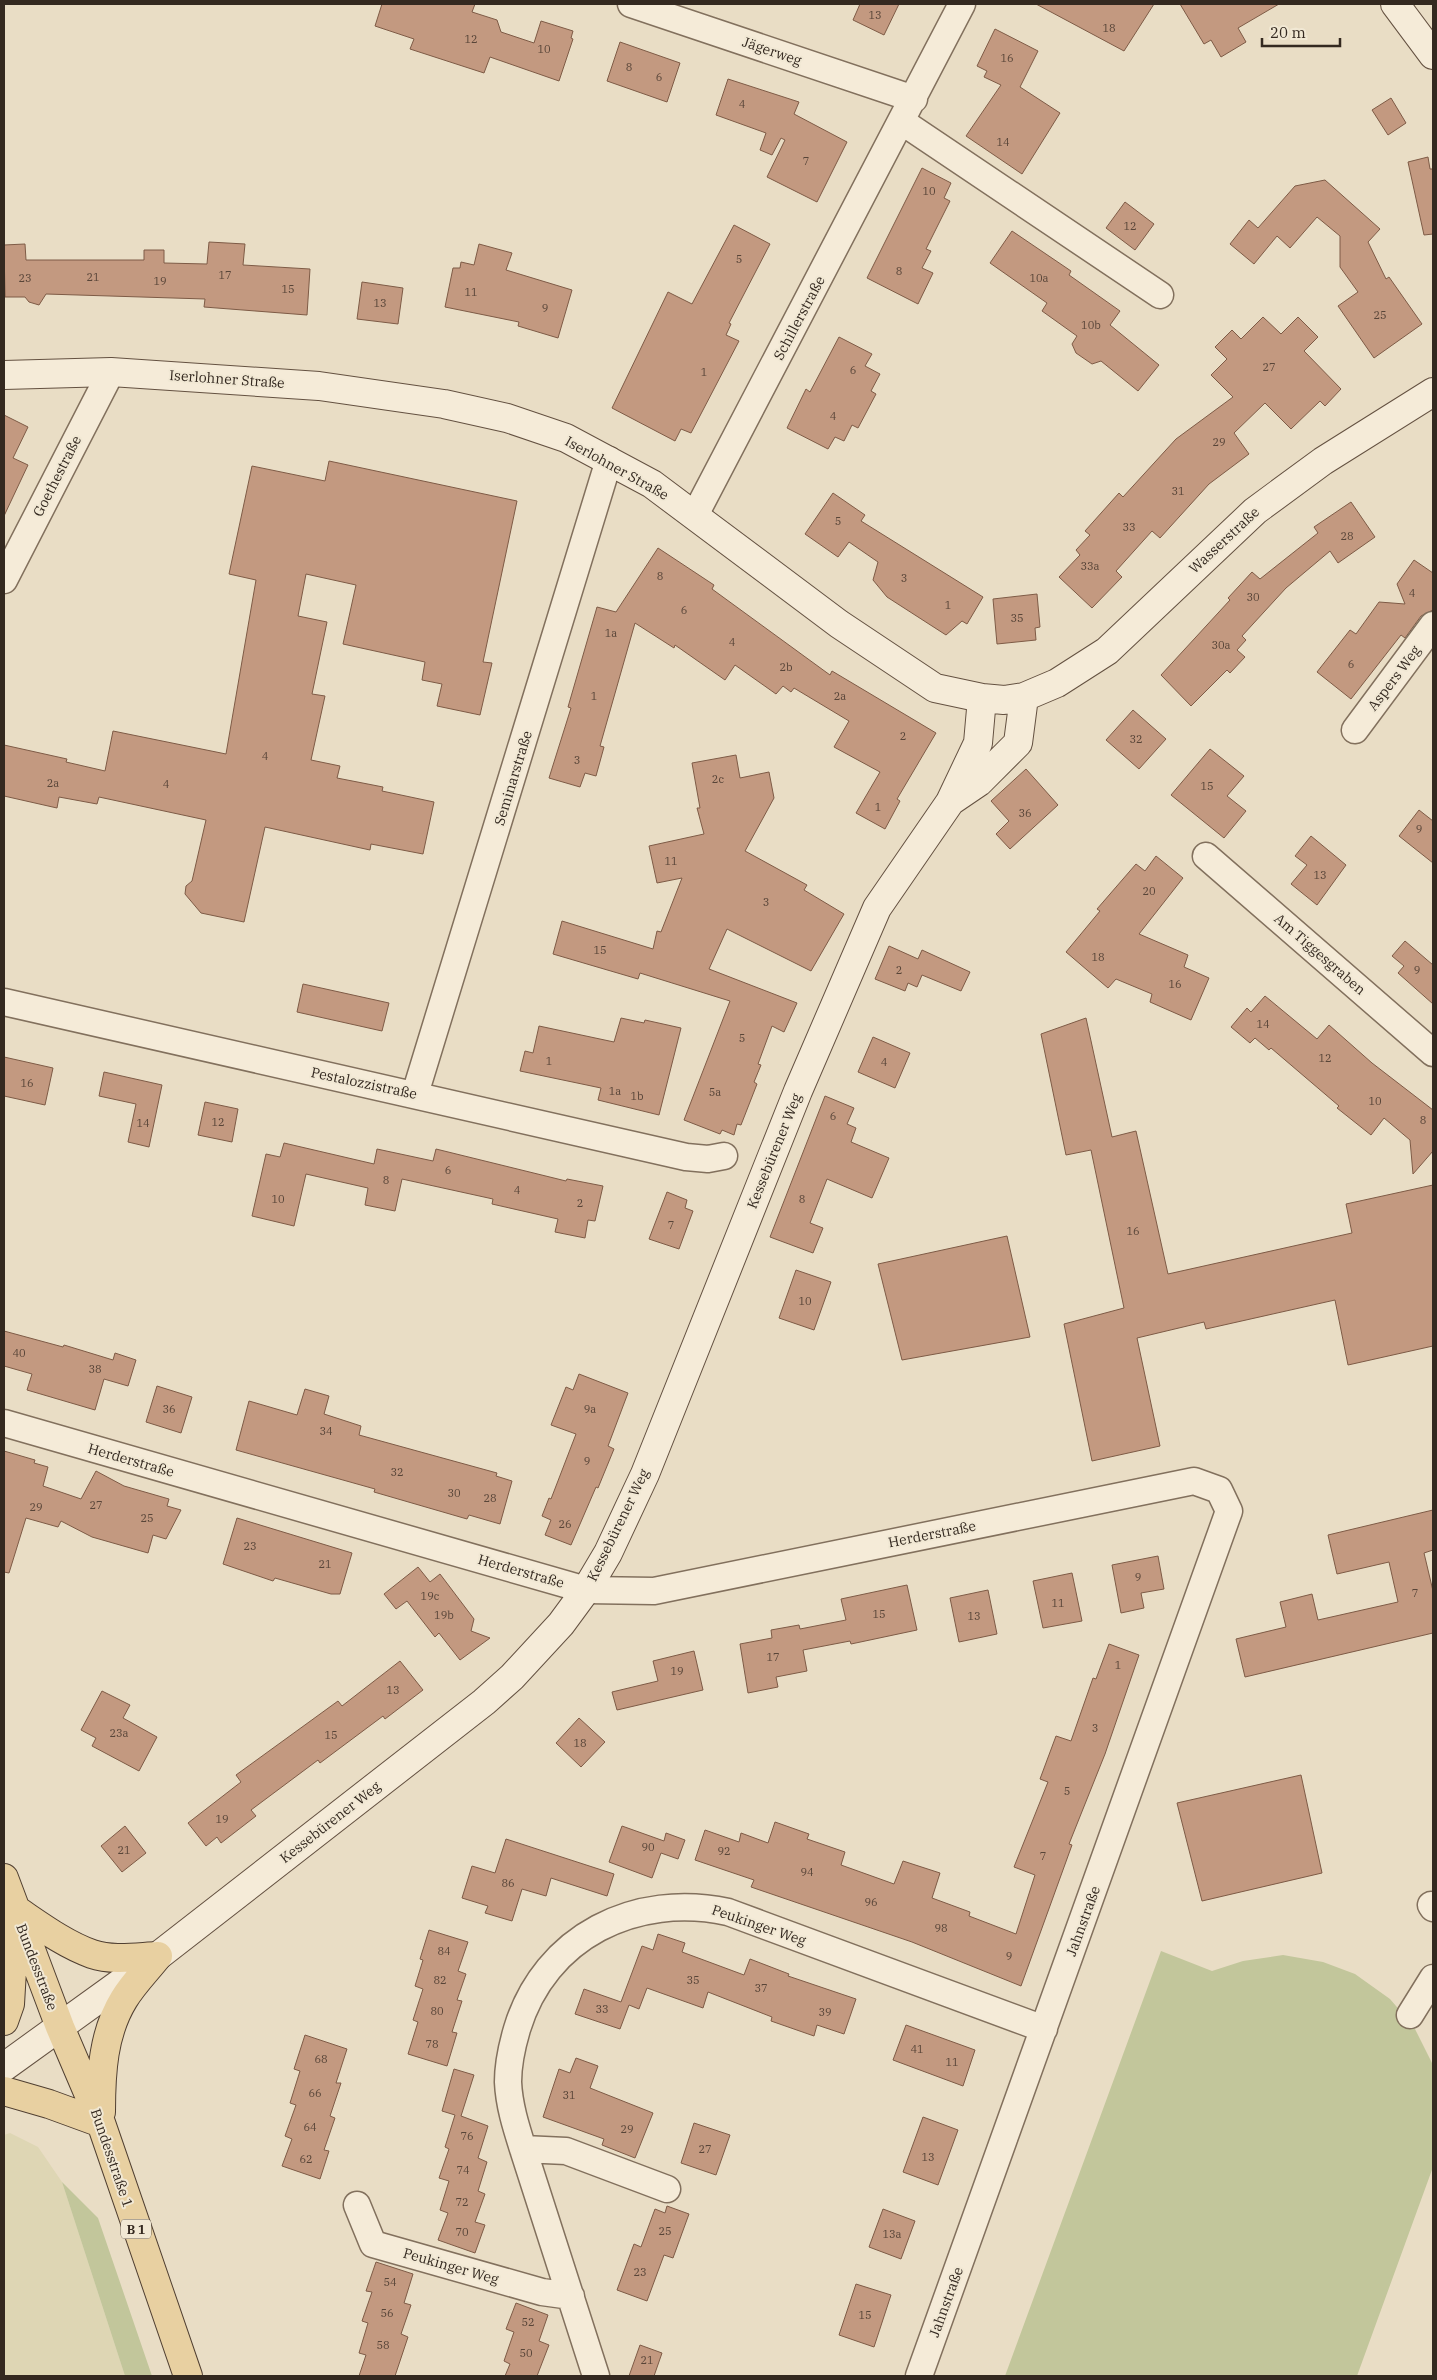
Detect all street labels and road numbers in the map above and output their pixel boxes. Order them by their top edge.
street label: Jägerweg [740,32,804,70]
street label: Schillerstraße [769,273,829,363]
street label: Iserlohner Straße [169,366,285,392]
street label: Goethestraße [29,432,85,520]
street label: Iserlohner Straße [562,432,672,504]
street label: Wasserstraße [1185,503,1263,577]
street label: Aspers Weg [1364,642,1425,714]
street label: Seminarstraße [490,728,536,828]
street label: Am Tiggesgraben [1271,909,1369,999]
street label: Pestalozzistraße [309,1063,419,1103]
street label: Kessebürener Weg [743,1090,805,1211]
street label: Herderstraße [86,1439,176,1481]
street label: Kessebürener Weg [583,1466,653,1584]
street label: Herderstraße [887,1517,977,1551]
street label: Herderstraße [476,1550,566,1592]
street label: Kessebürener Weg [276,1777,384,1867]
street label: Jahnstraße [1062,1883,1104,1959]
street label: Peukinger Weg [709,1900,809,1950]
street label: Bundesstraße [12,1921,62,2013]
street label: Bundesstraße 1 [87,2106,137,2210]
road number: B 1 [121,2220,151,2238]
street label: Peukinger Weg [401,2244,501,2288]
street label: Jahnstraße [925,2264,967,2340]

